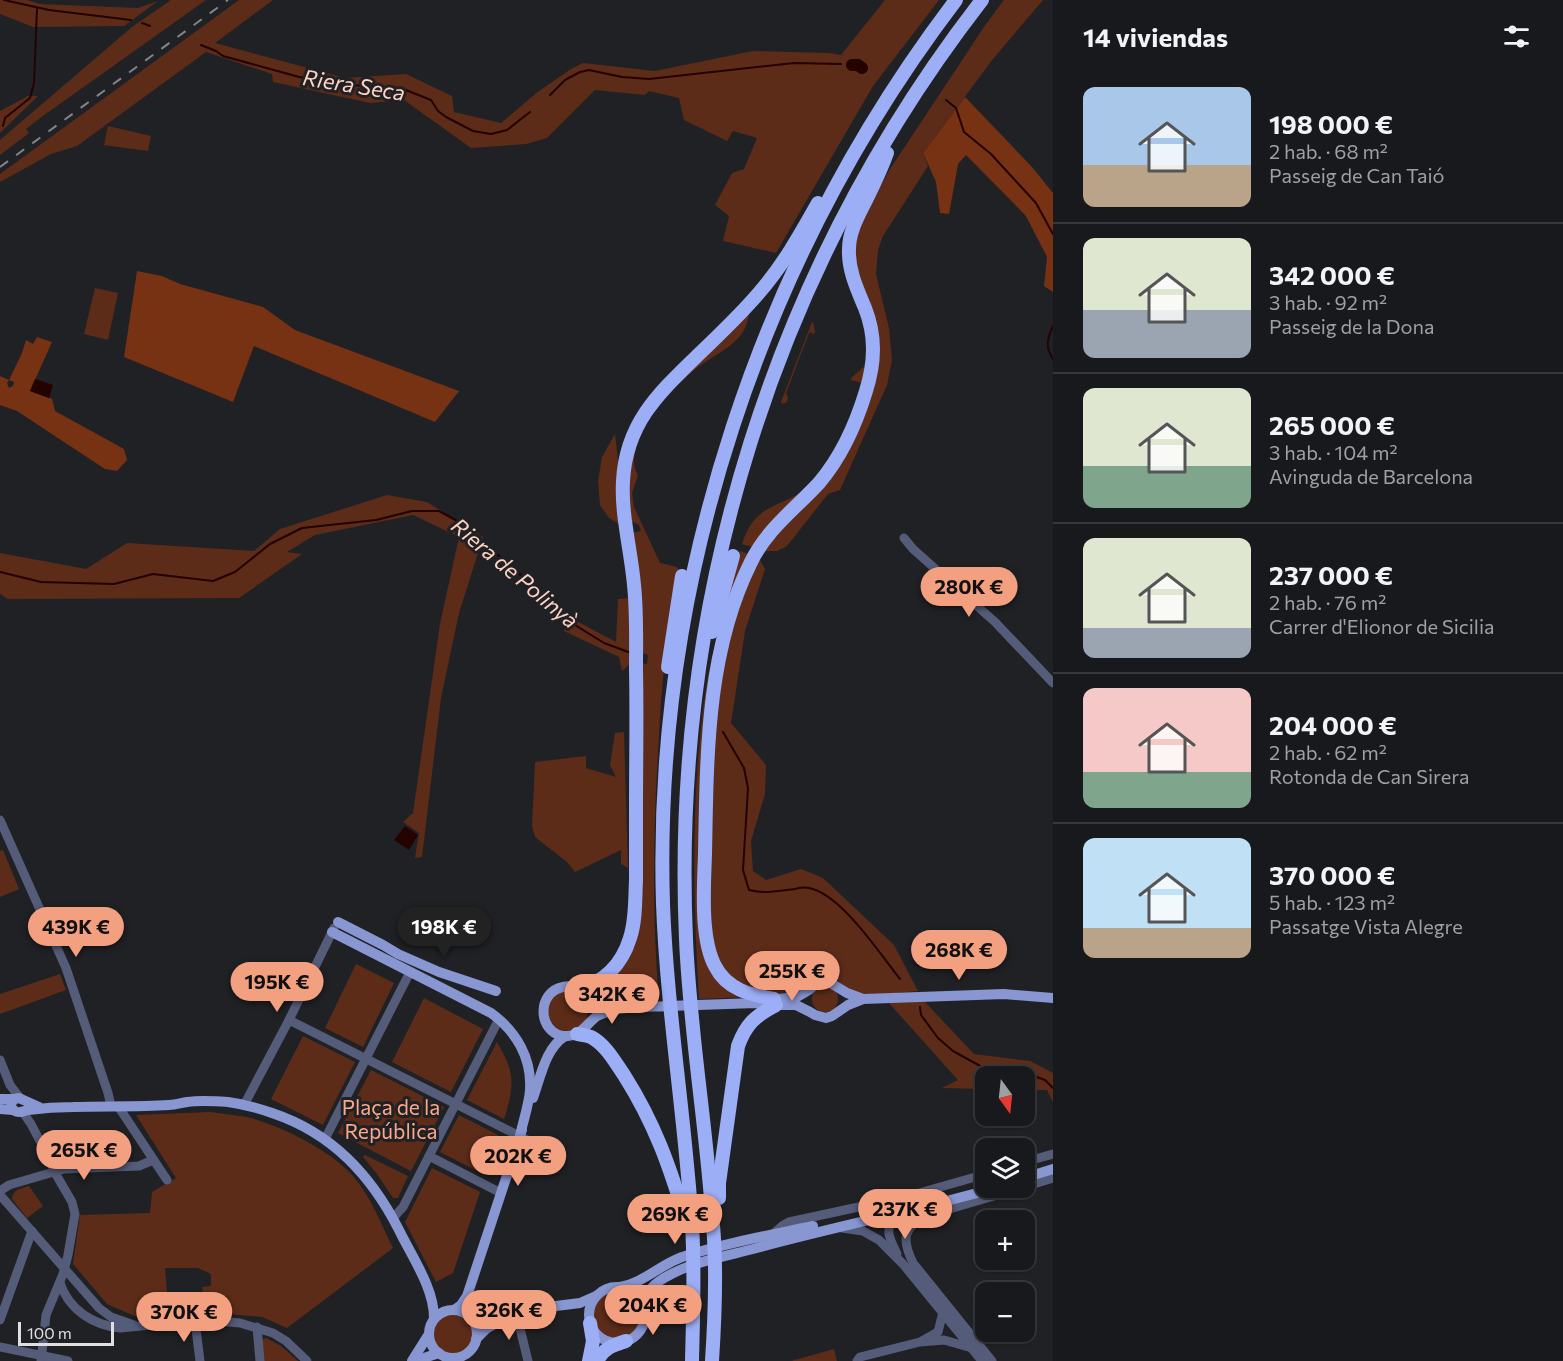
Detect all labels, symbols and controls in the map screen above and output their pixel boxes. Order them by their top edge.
icon: filters [1500,20,1533,53]
text: 14 viviendas [1083,21,1228,52]
water label: Riera Seca [301,63,407,106]
text: 198 000 € [1269,108,1393,139]
icon: home [1131,111,1203,183]
text: 2 hab. · 68 m² [1269,139,1388,163]
text: Passeig de Can Taió [1269,163,1445,187]
text: 342 000 € [1269,259,1395,290]
icon: home [1131,262,1203,334]
text: 3 hab. · 92 m² [1269,290,1387,314]
text: Passeig de la Dona [1269,314,1434,338]
text: 265 000 € [1269,409,1395,440]
icon: home [1131,412,1203,484]
text: 3 hab. · 104 m² [1269,440,1398,464]
text: Avinguda de Barcelona [1269,464,1473,488]
water label: Riera de Polinyà [446,512,584,634]
text: 237 000 € [1269,559,1393,590]
icon: home [1131,562,1203,634]
pin: 280K € [920,567,1018,618]
text: 280K € [935,574,1003,598]
text: 2 hab. · 76 m² [1269,590,1386,614]
text: Carrer d'Elionor de Sicilia [1269,614,1495,638]
text: 204 000 € [1269,709,1397,740]
icon: home [1131,712,1203,784]
text: 2 hab. · 62 m² [1269,740,1387,764]
text: Rotonda de Can Sirera [1269,764,1470,788]
text: 370 000 € [1269,859,1395,890]
icon: home [1131,862,1203,934]
text: 5 hab. · 123 m² [1269,890,1395,914]
pin: 439K € [27,907,125,958]
pin: 198K € [395,907,493,958]
text: 439K € [42,914,110,938]
text: 198K € [411,914,477,938]
text: Passatge Vista Alegre [1269,914,1463,938]
pin: 268K € [910,930,1008,981]
text: 268K € [925,937,993,961]
pin: 255K € [743,951,841,1002]
text: 255K € [759,958,825,982]
pin: 195K € [228,962,326,1013]
text: 195K € [245,969,309,993]
pin: 342K € [563,974,661,1025]
text: 342K € [578,981,646,1005]
north arrow [975,1066,1035,1126]
map controls [975,1066,1035,1342]
park label: Plaça de la República [342,1094,440,1143]
pin: 265K € [35,1130,133,1181]
pin: 202K € [469,1136,567,1187]
text: 265K € [50,1137,118,1161]
button: layers [975,1138,1035,1198]
text: 202K € [484,1143,552,1167]
pin: 237K € [856,1189,954,1240]
pin: 269K € [626,1194,724,1245]
text: 237K € [872,1196,938,1220]
text: 269K € [641,1201,709,1225]
button: + [975,1210,1035,1270]
button: − [975,1282,1035,1342]
pin: 204K € [604,1285,702,1336]
pin: 326K € [460,1290,558,1341]
pin: 370K € [135,1292,233,1343]
text: 204K € [619,1292,687,1316]
text: 326K € [476,1297,543,1321]
text: 370K € [150,1299,218,1323]
scale bar [18,1319,114,1346]
text: 100 m [27,1323,72,1342]

